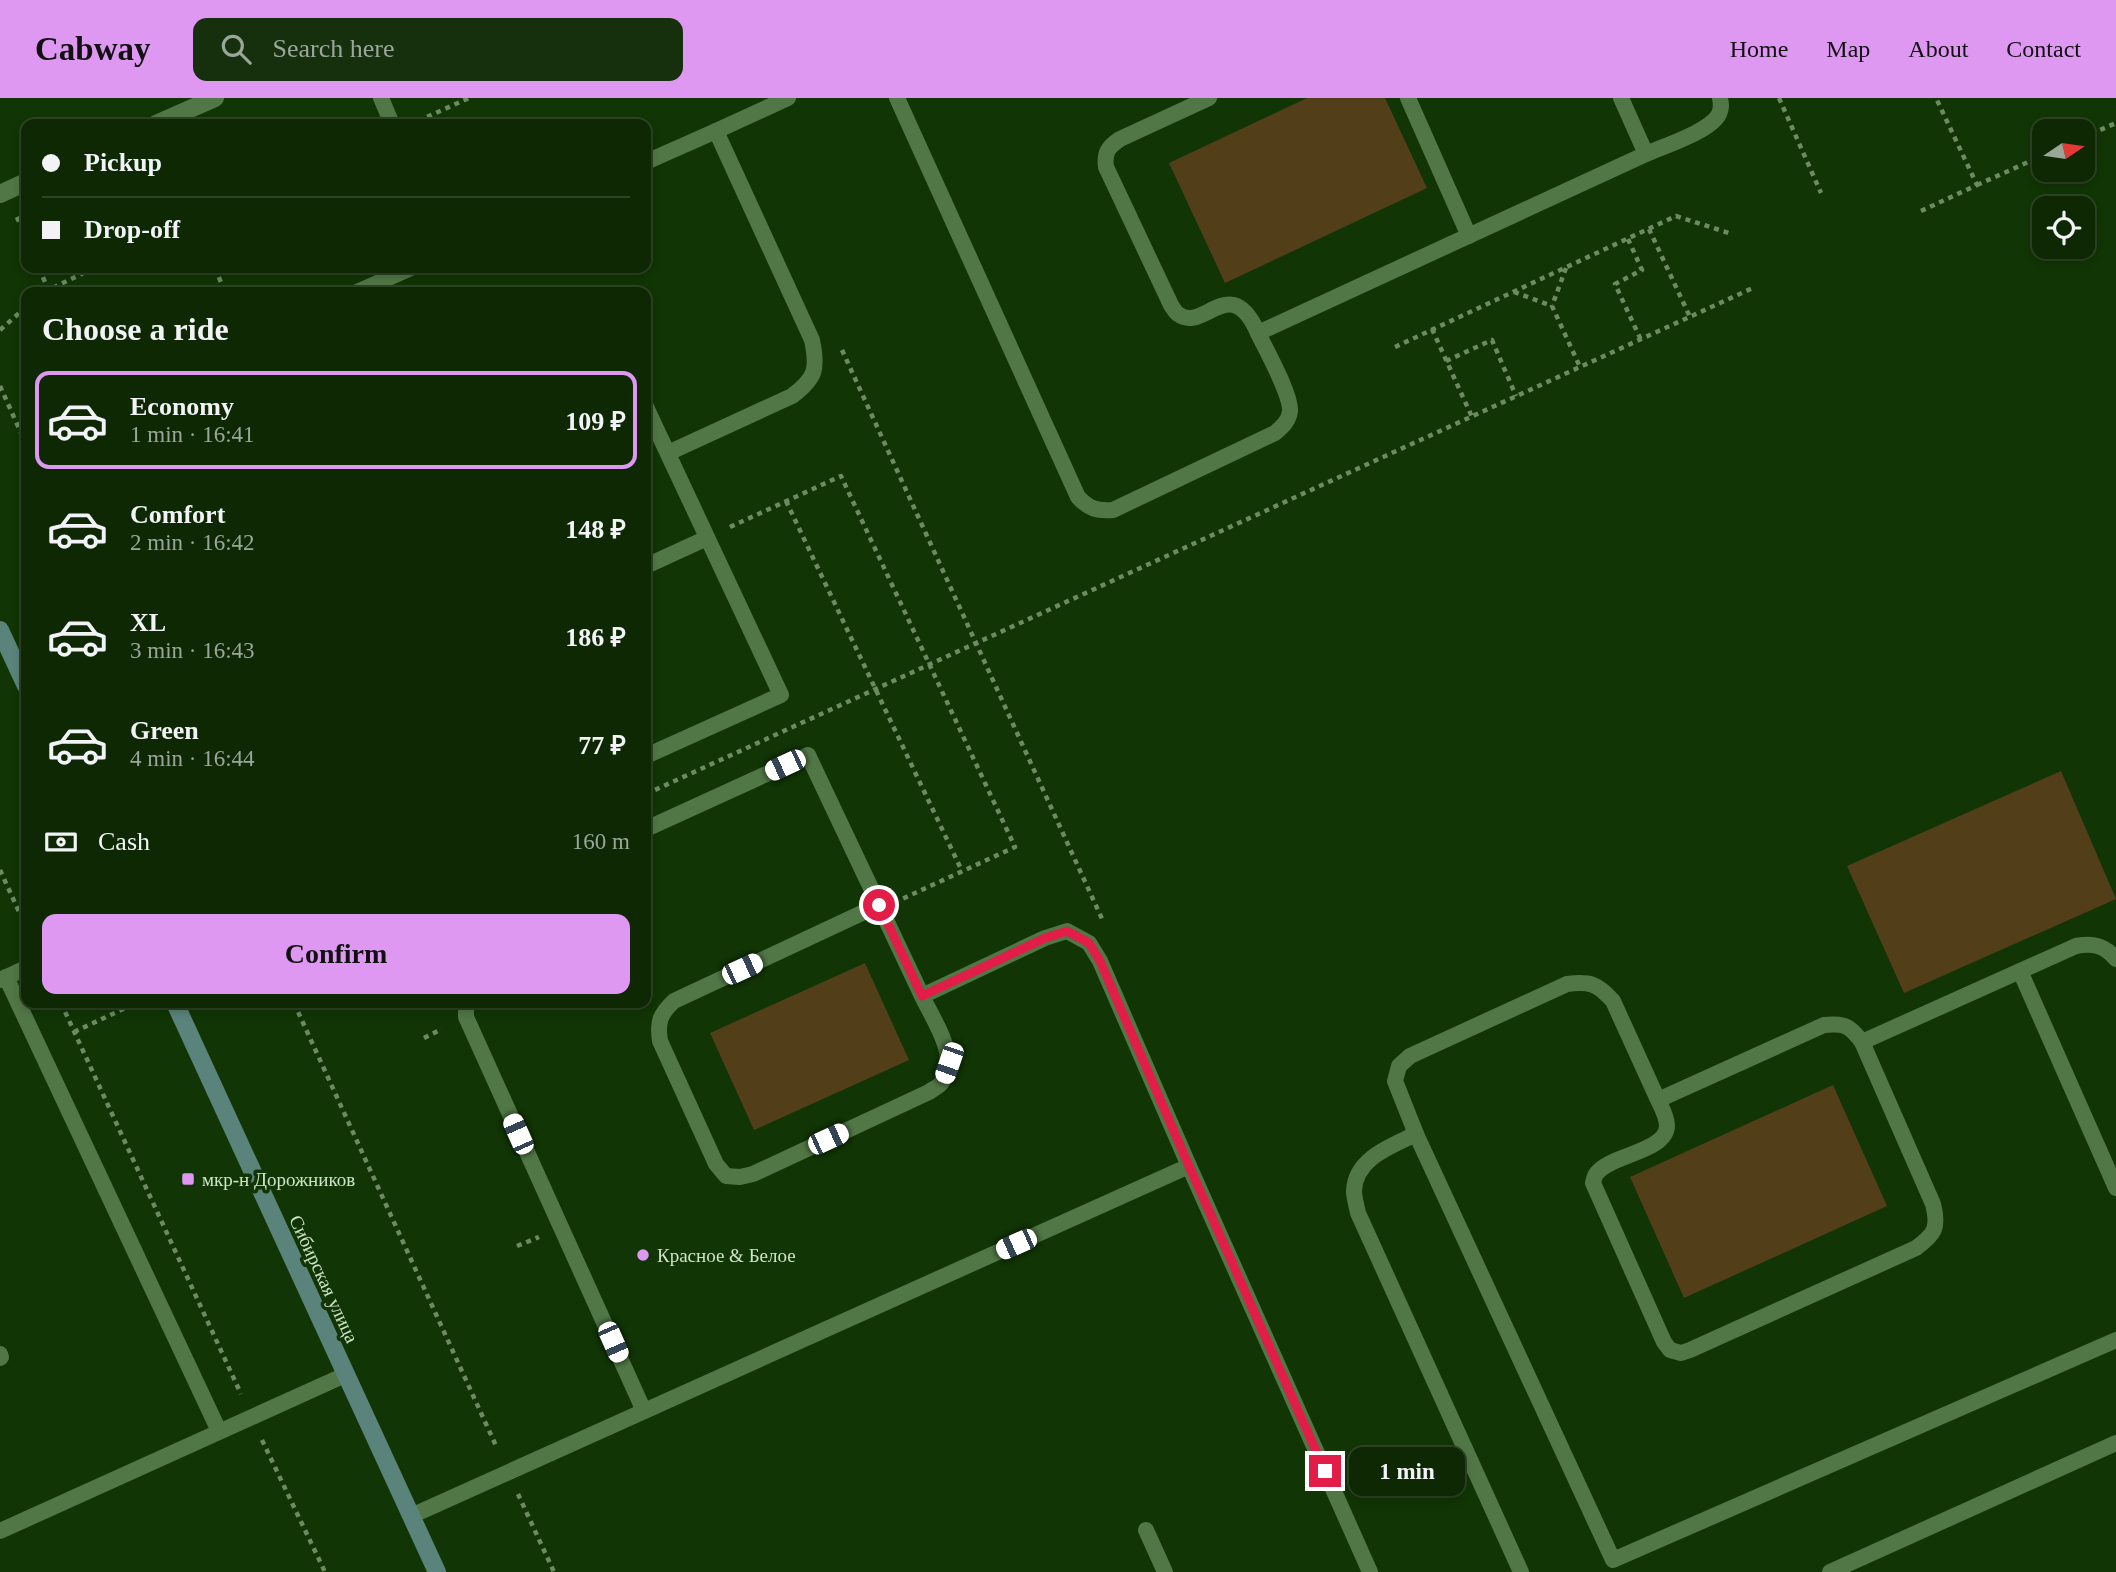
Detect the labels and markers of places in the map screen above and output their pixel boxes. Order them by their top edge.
place label: мкр-н Дорожников [202,1169,355,1190]
marker: мкр-н Дорожников [180,1171,196,1187]
place label: Красное & Белое [657,1245,796,1266]
marker: Красное & Белое [635,1247,651,1263]

